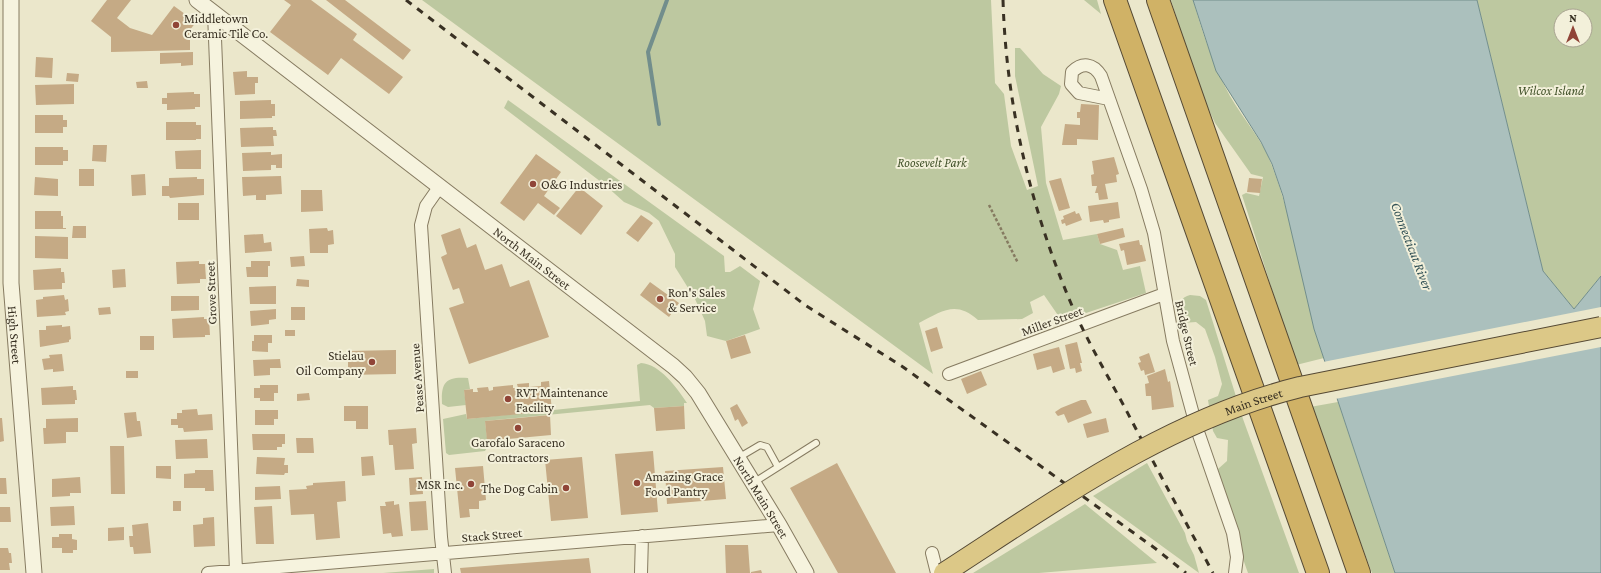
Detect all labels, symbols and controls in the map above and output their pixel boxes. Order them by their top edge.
north arrow [1553,8,1593,48]
place label: Middletown Ceramic Tile Co. [184,11,268,41]
text: N [1569,12,1577,24]
marker: Middletown Ceramic Tile Co. [171,20,181,30]
park label: Wilcox Island [1518,83,1585,98]
park label: Roosevelt Park [897,155,968,170]
place label: O&G Industries [541,177,622,192]
marker: O&G Industries [528,179,538,189]
water label: Connecticut River [1388,200,1436,293]
street label: North Main Street [491,223,574,293]
street label: Grove Street [202,260,220,325]
place label: Ron's Sales & Service [668,285,725,315]
marker: Ron's Sales & Service [655,294,665,304]
street label: Bridge Street [1172,299,1202,368]
street label: Miller Street [1019,303,1085,339]
street label: High Street [5,305,25,365]
street label: Pease Avenue [407,343,427,413]
place label: Stielau Oil Company [296,348,365,378]
marker: Stielau Oil Company [367,357,377,367]
street label: Main Street [1222,384,1285,418]
place label: RVT Maintenance Facility [516,385,608,415]
marker: RVT Maintenance Facility [503,394,513,404]
marker: Garofalo Saraceno Contractors [513,423,523,433]
place label: Garofalo Saraceno Contractors [471,435,565,465]
street label: North Main Street [731,453,792,541]
place label: Amazing Grace Food Pantry [645,469,723,499]
place label: MSR Inc. [417,477,463,492]
marker: Amazing Grace Food Pantry [632,478,642,488]
marker: MSR Inc. [466,479,476,489]
place label: The Dog Cabin [481,481,558,496]
marker: The Dog Cabin [561,483,571,493]
street label: Stack Street [461,525,524,545]

